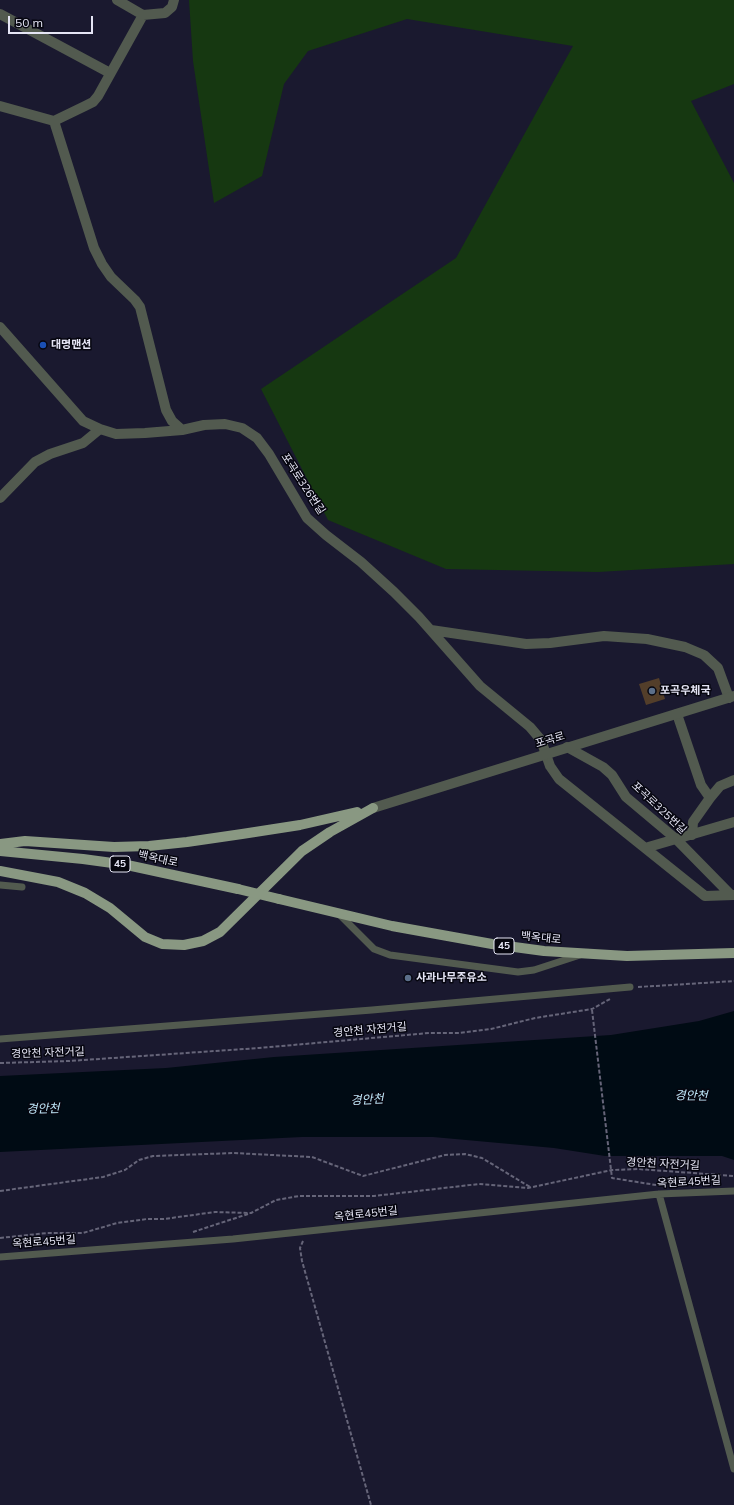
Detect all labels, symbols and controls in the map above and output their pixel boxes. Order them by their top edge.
scale bar [10,8,95,34]
text: 50 m [15,15,43,30]
place label: 대명맨션 [51,338,91,352]
marker: 대명맨션 [38,340,48,350]
street label: 포곡로326번길 [278,451,328,517]
place label: 포곡우체국 [660,684,711,698]
marker: 포곡우체국 [647,686,657,696]
street label: 포곡로 [534,729,566,751]
street label: 포곡로325번길 [629,779,689,837]
street label: 백옥대로 [137,848,179,870]
road number: 45 [110,856,130,872]
street label: 백옥대로 [520,929,562,947]
road number: 45 [494,938,514,954]
place label: 사과나무주유소 [416,971,487,985]
marker: 사과나무주유소 [403,973,413,983]
street label: 경안천 자전거길 [333,1020,407,1040]
street label: 경안천 자전거길 [11,1045,85,1061]
water label: 경안천 [674,1089,708,1103]
water label: 경안천 [350,1092,384,1108]
water label: 경안천 [26,1102,60,1116]
street label: 경안천 자전거길 [626,1155,700,1173]
street label: 옥현로45번길 [657,1174,721,1190]
street label: 옥현로45번길 [334,1204,398,1224]
street label: 옥현로45번길 [12,1233,76,1251]

